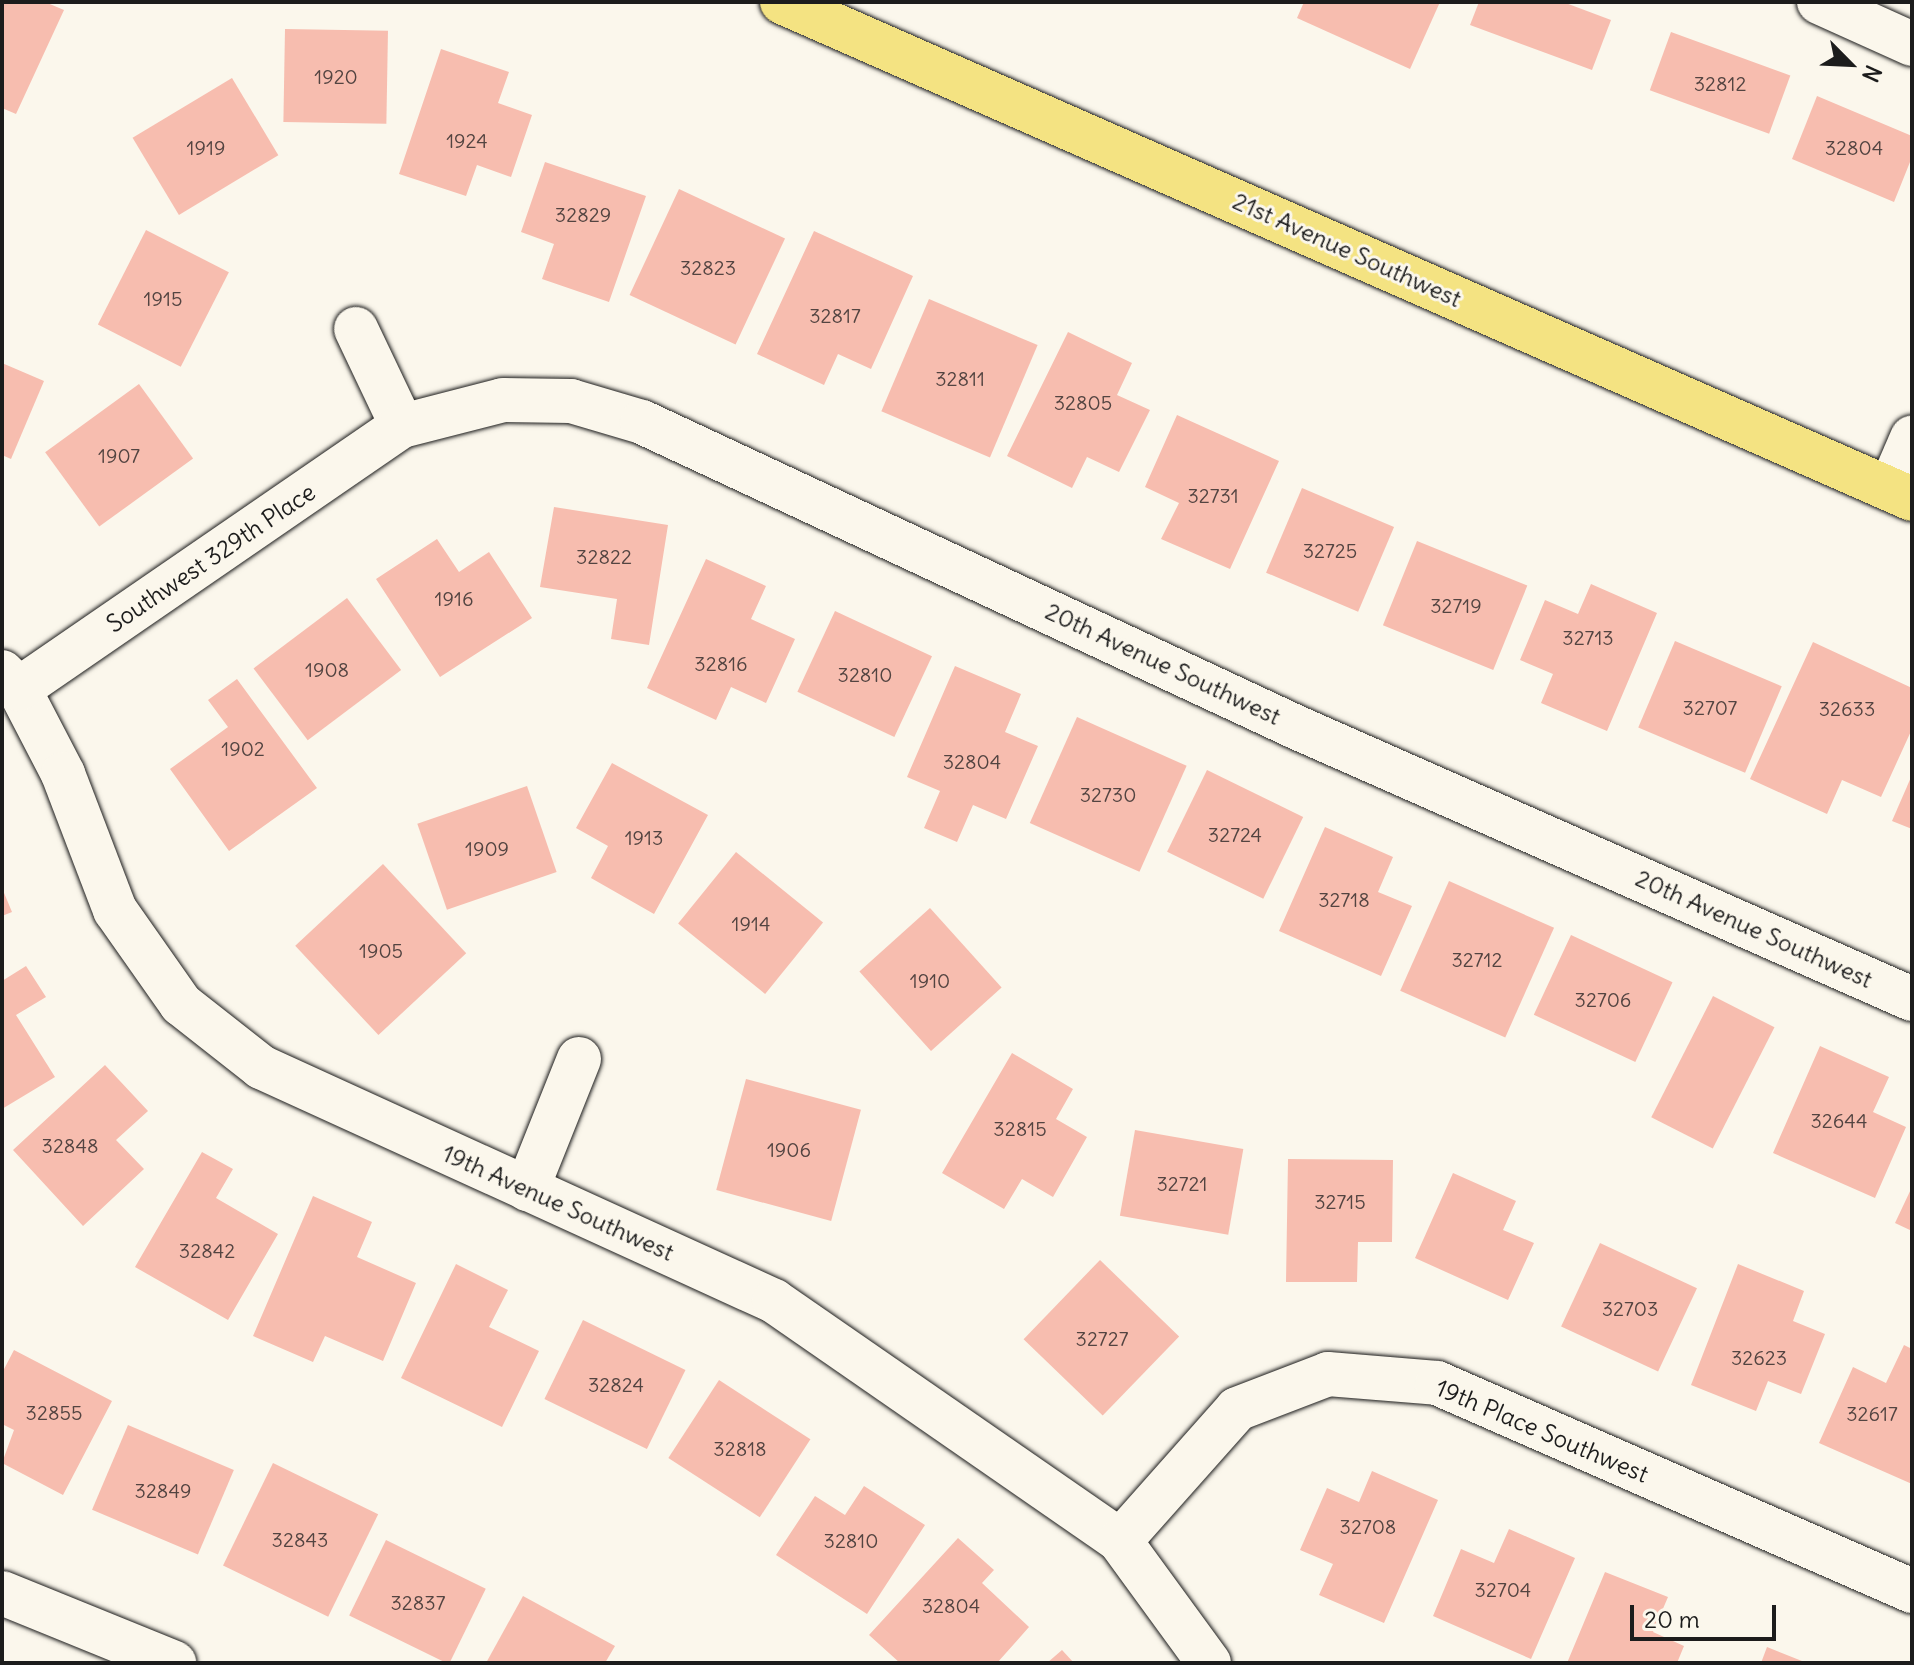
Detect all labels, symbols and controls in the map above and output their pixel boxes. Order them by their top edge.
north arrow [1810,24,1890,104]
text: N [1856,61,1888,86]
house number: 1920 [314,64,358,88]
house number: 32812 [1694,71,1746,95]
house number: 1924 [446,128,488,152]
house number: 1919 [187,135,225,159]
house number: 32804 [1825,135,1883,159]
street label: 21st Avenue Southwest [1228,187,1466,313]
house number: 32829 [555,202,611,226]
house number: 32823 [680,255,736,279]
house number: 1915 [144,286,182,310]
house number: 32817 [809,303,861,327]
house number: 32811 [935,366,985,390]
house number: 32805 [1054,390,1112,414]
house number: 1907 [98,443,140,467]
street label: Southwest 329th Place [101,477,321,639]
house number: 32731 [1187,483,1239,507]
house number: 32725 [1303,538,1357,562]
house number: 32822 [576,544,632,568]
house number: 1916 [435,586,473,610]
house number: 32719 [1430,593,1482,617]
street label: 20th Avenue Southwest [1041,597,1285,731]
house number: 32713 [1562,625,1614,649]
house number: 32816 [694,651,748,675]
house number: 1908 [305,657,349,681]
house number: 32810 [838,662,892,686]
house number: 32707 [1683,695,1737,719]
house number: 32633 [1819,696,1875,720]
house number: 1902 [221,736,265,760]
house number: 32804 [943,749,1001,773]
house number: 32730 [1080,782,1136,806]
house number: 32724 [1208,822,1262,846]
house number: 1913 [625,825,663,849]
house number: 1909 [465,836,509,860]
street label: 20th Avenue Southwest [1631,864,1877,994]
house number: 32718 [1318,887,1370,911]
house number: 1914 [732,911,770,935]
house number: 1905 [359,938,403,962]
house number: 32712 [1451,947,1503,971]
house number: 1910 [910,968,950,992]
house number: 32706 [1575,987,1631,1011]
house number: 32644 [1811,1108,1867,1132]
house number: 32815 [993,1116,1047,1140]
house number: 32848 [42,1133,98,1157]
house number: 1906 [767,1137,811,1161]
street label: 19th Avenue Southwest [438,1139,678,1267]
house number: 32721 [1156,1171,1208,1195]
house number: 32715 [1314,1189,1366,1213]
house number: 32842 [179,1238,235,1262]
house number: 32703 [1602,1296,1658,1320]
house number: 32727 [1076,1326,1128,1350]
house number: 32623 [1731,1345,1787,1369]
house number: 32824 [588,1372,644,1396]
street label: 19th Place Southwest [1431,1373,1653,1489]
house number: 32855 [26,1400,82,1424]
house number: 32617 [1846,1401,1898,1425]
house number: 32818 [713,1436,767,1460]
house number: 32849 [135,1478,191,1502]
house number: 32708 [1340,1514,1396,1538]
house number: 32843 [272,1527,328,1551]
house number: 32810 [824,1528,878,1552]
house number: 32704 [1475,1577,1531,1601]
scale bar [1634,1589,1780,1639]
house number: 32837 [391,1590,445,1614]
house number: 32804 [922,1593,980,1617]
text: 20 m [1644,1604,1700,1634]

